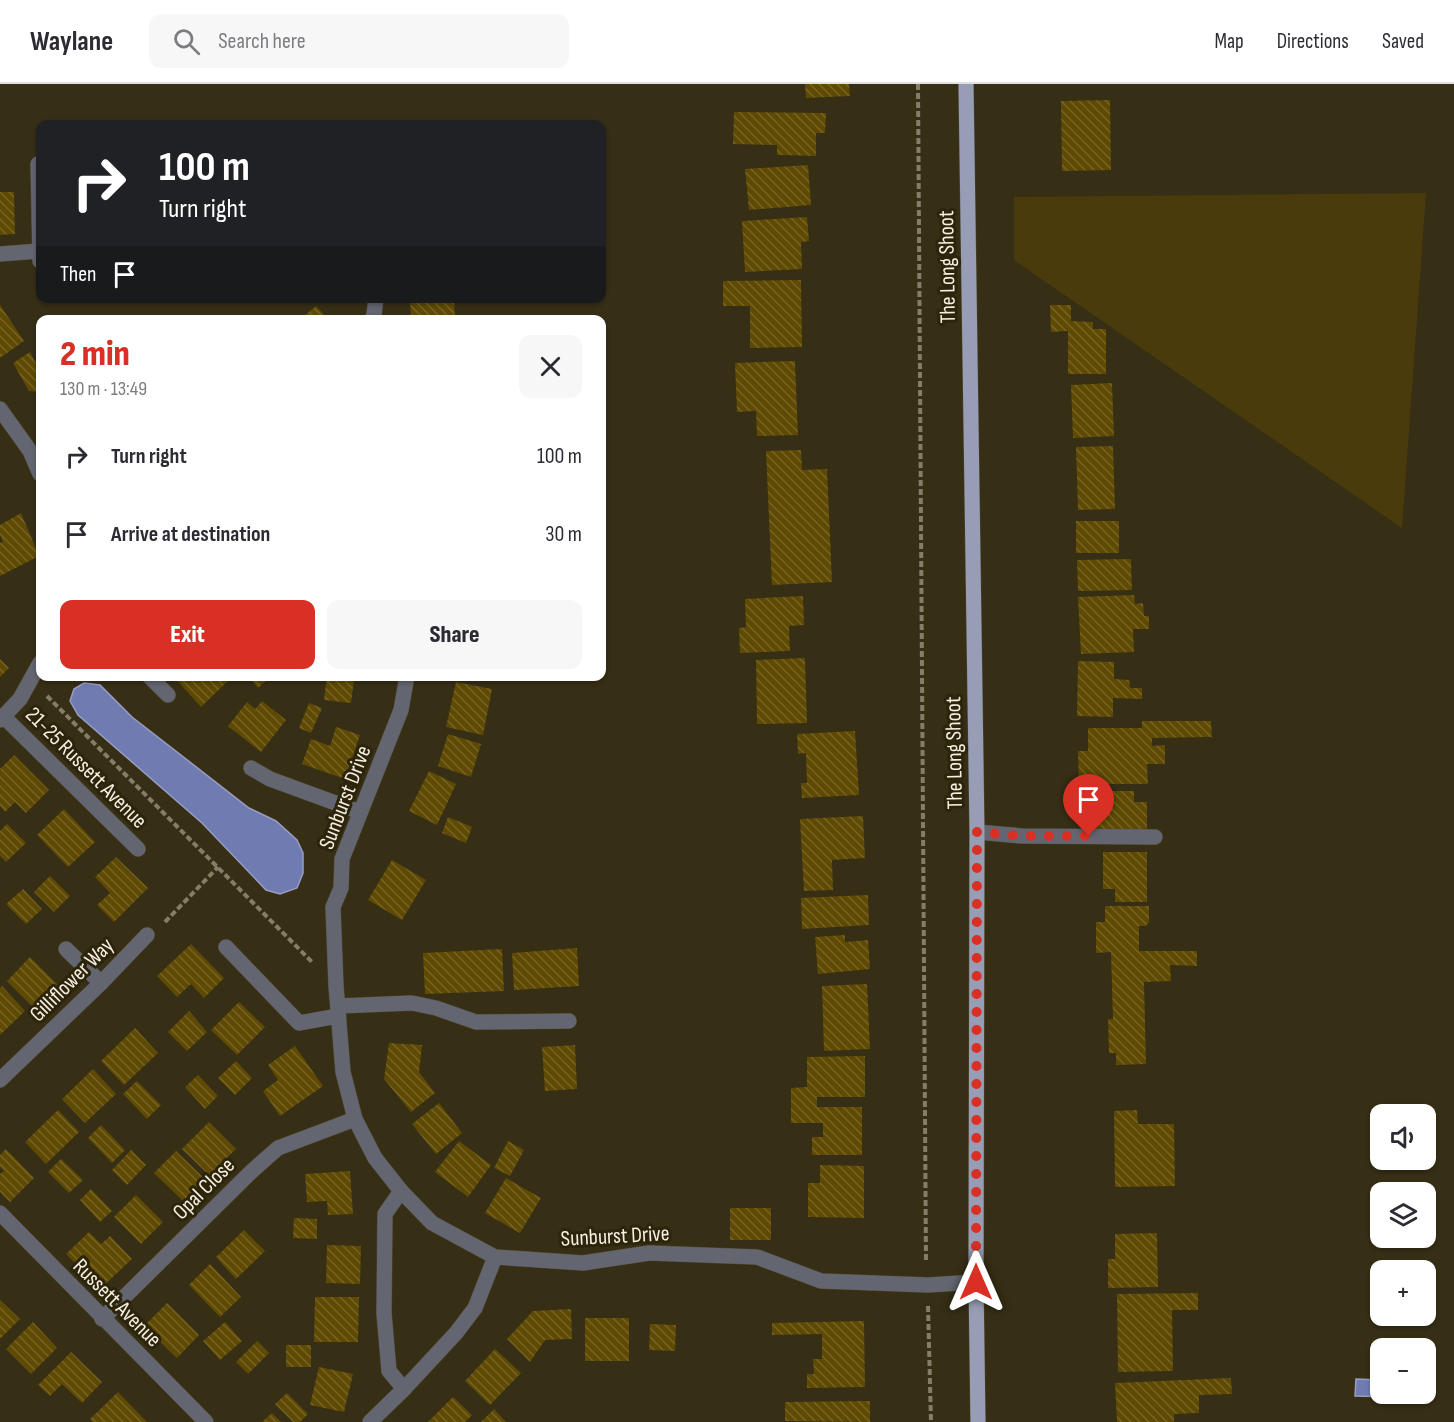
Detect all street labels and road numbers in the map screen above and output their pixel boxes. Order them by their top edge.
street label: The Long Shoot [933,210,962,324]
street label: The Long Shoot [940,696,969,810]
street label: 21-25 Russett Avenue [20,702,152,834]
street label: Sunburst Drive [313,742,378,853]
street label: Gilliflower Way [24,932,120,1028]
street label: Opal Close [167,1152,241,1226]
street label: Sunburst Drive [560,1220,670,1253]
street label: Russett Avenue [67,1253,167,1353]

